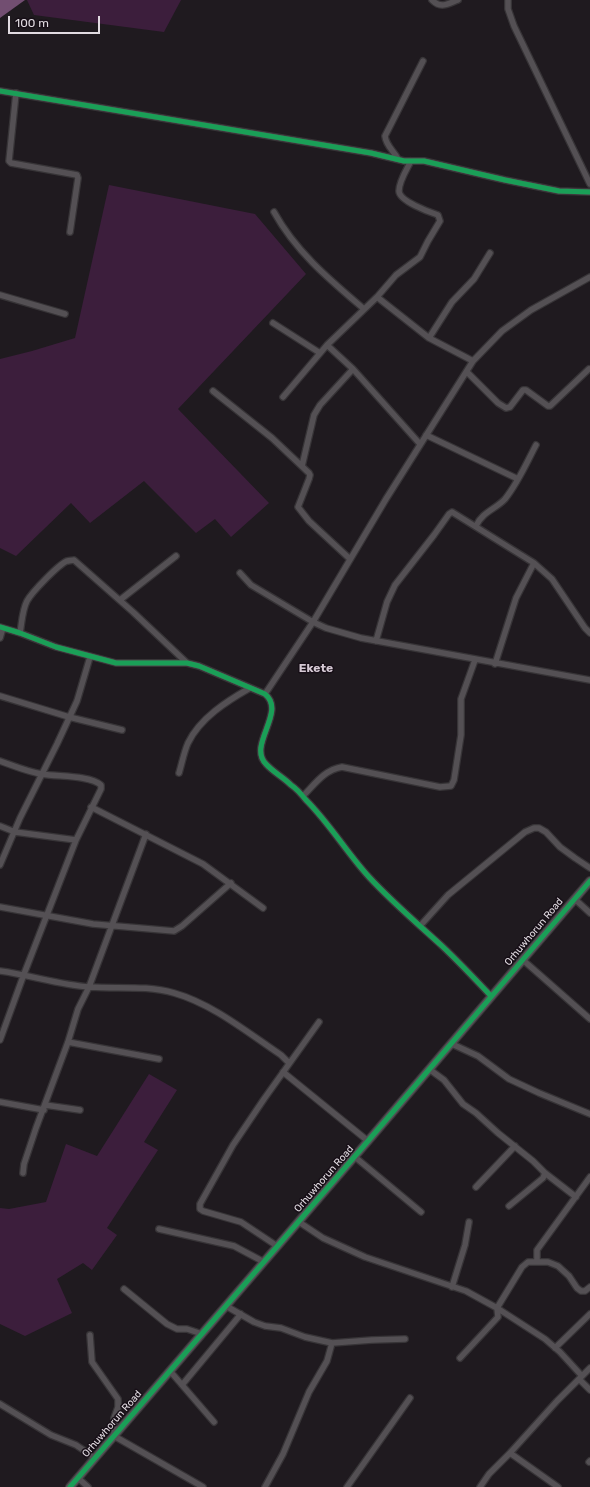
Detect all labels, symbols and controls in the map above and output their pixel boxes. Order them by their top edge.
scale bar [10,8,102,34]
text: 100 m [15,16,49,30]
district label: Ekete [299,662,333,676]
street label: Orhuwhorun Road [502,896,566,968]
street label: Orhuwhorun Road [292,1143,356,1215]
street label: Orhuwhorun Road [80,1388,144,1460]

